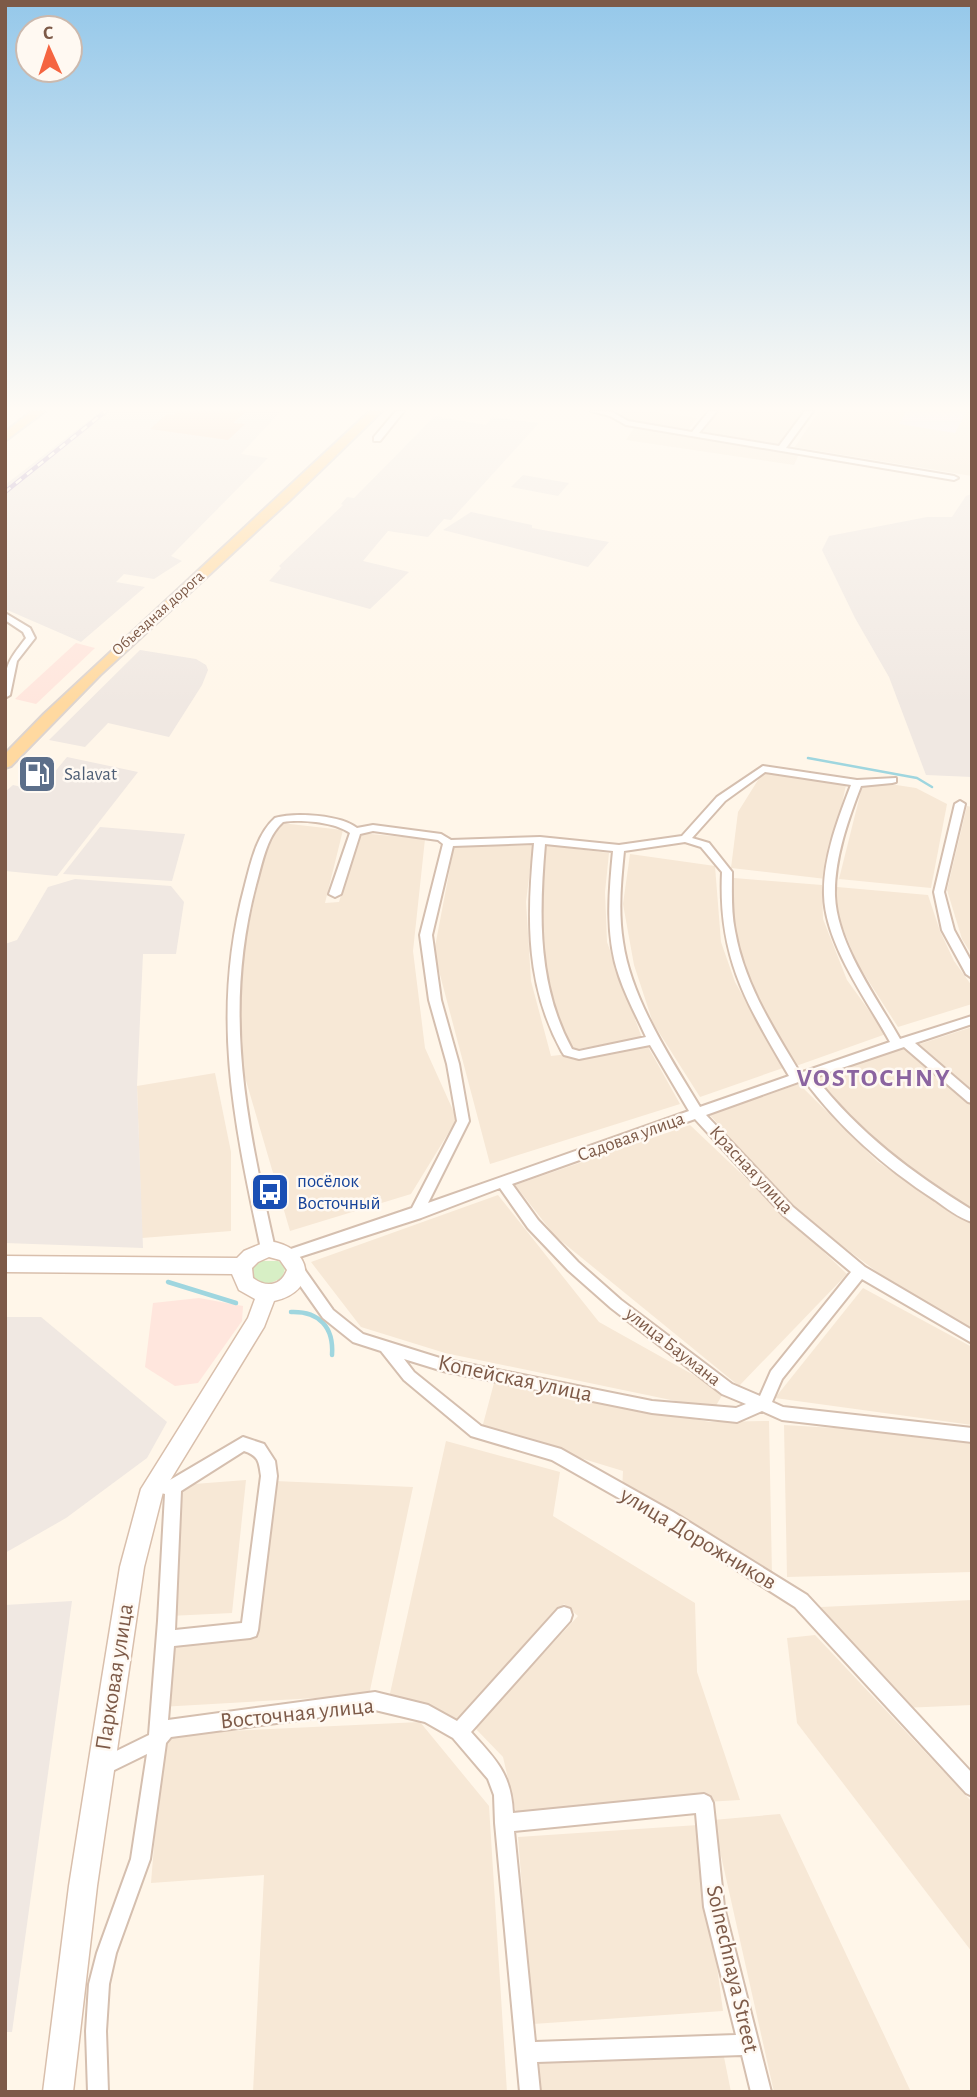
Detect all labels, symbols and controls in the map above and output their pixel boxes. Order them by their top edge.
north arrow [14,14,84,84]
text: С [42,24,54,43]
street label: Объездная дорога [109,568,207,658]
fuel station icon: Salavat [16,753,58,795]
place label: Salavat [64,765,117,784]
district label: VOSTOCHNY [796,1065,952,1091]
street label: Садовая улица [575,1109,687,1165]
street label: Красная улица [706,1122,797,1218]
bus stop icon: посёлок Восточный [249,1171,291,1213]
place label: посёлок Восточный [297,1172,380,1213]
street label: улица Баумана [621,1304,724,1390]
street label: Копейская улица [436,1351,594,1407]
street label: улица Дорожников [615,1483,780,1595]
street label: Парковая улица [92,1602,138,1752]
street label: Восточная улица [219,1694,375,1734]
street label: Solnechnaya Street [702,1883,763,2055]

